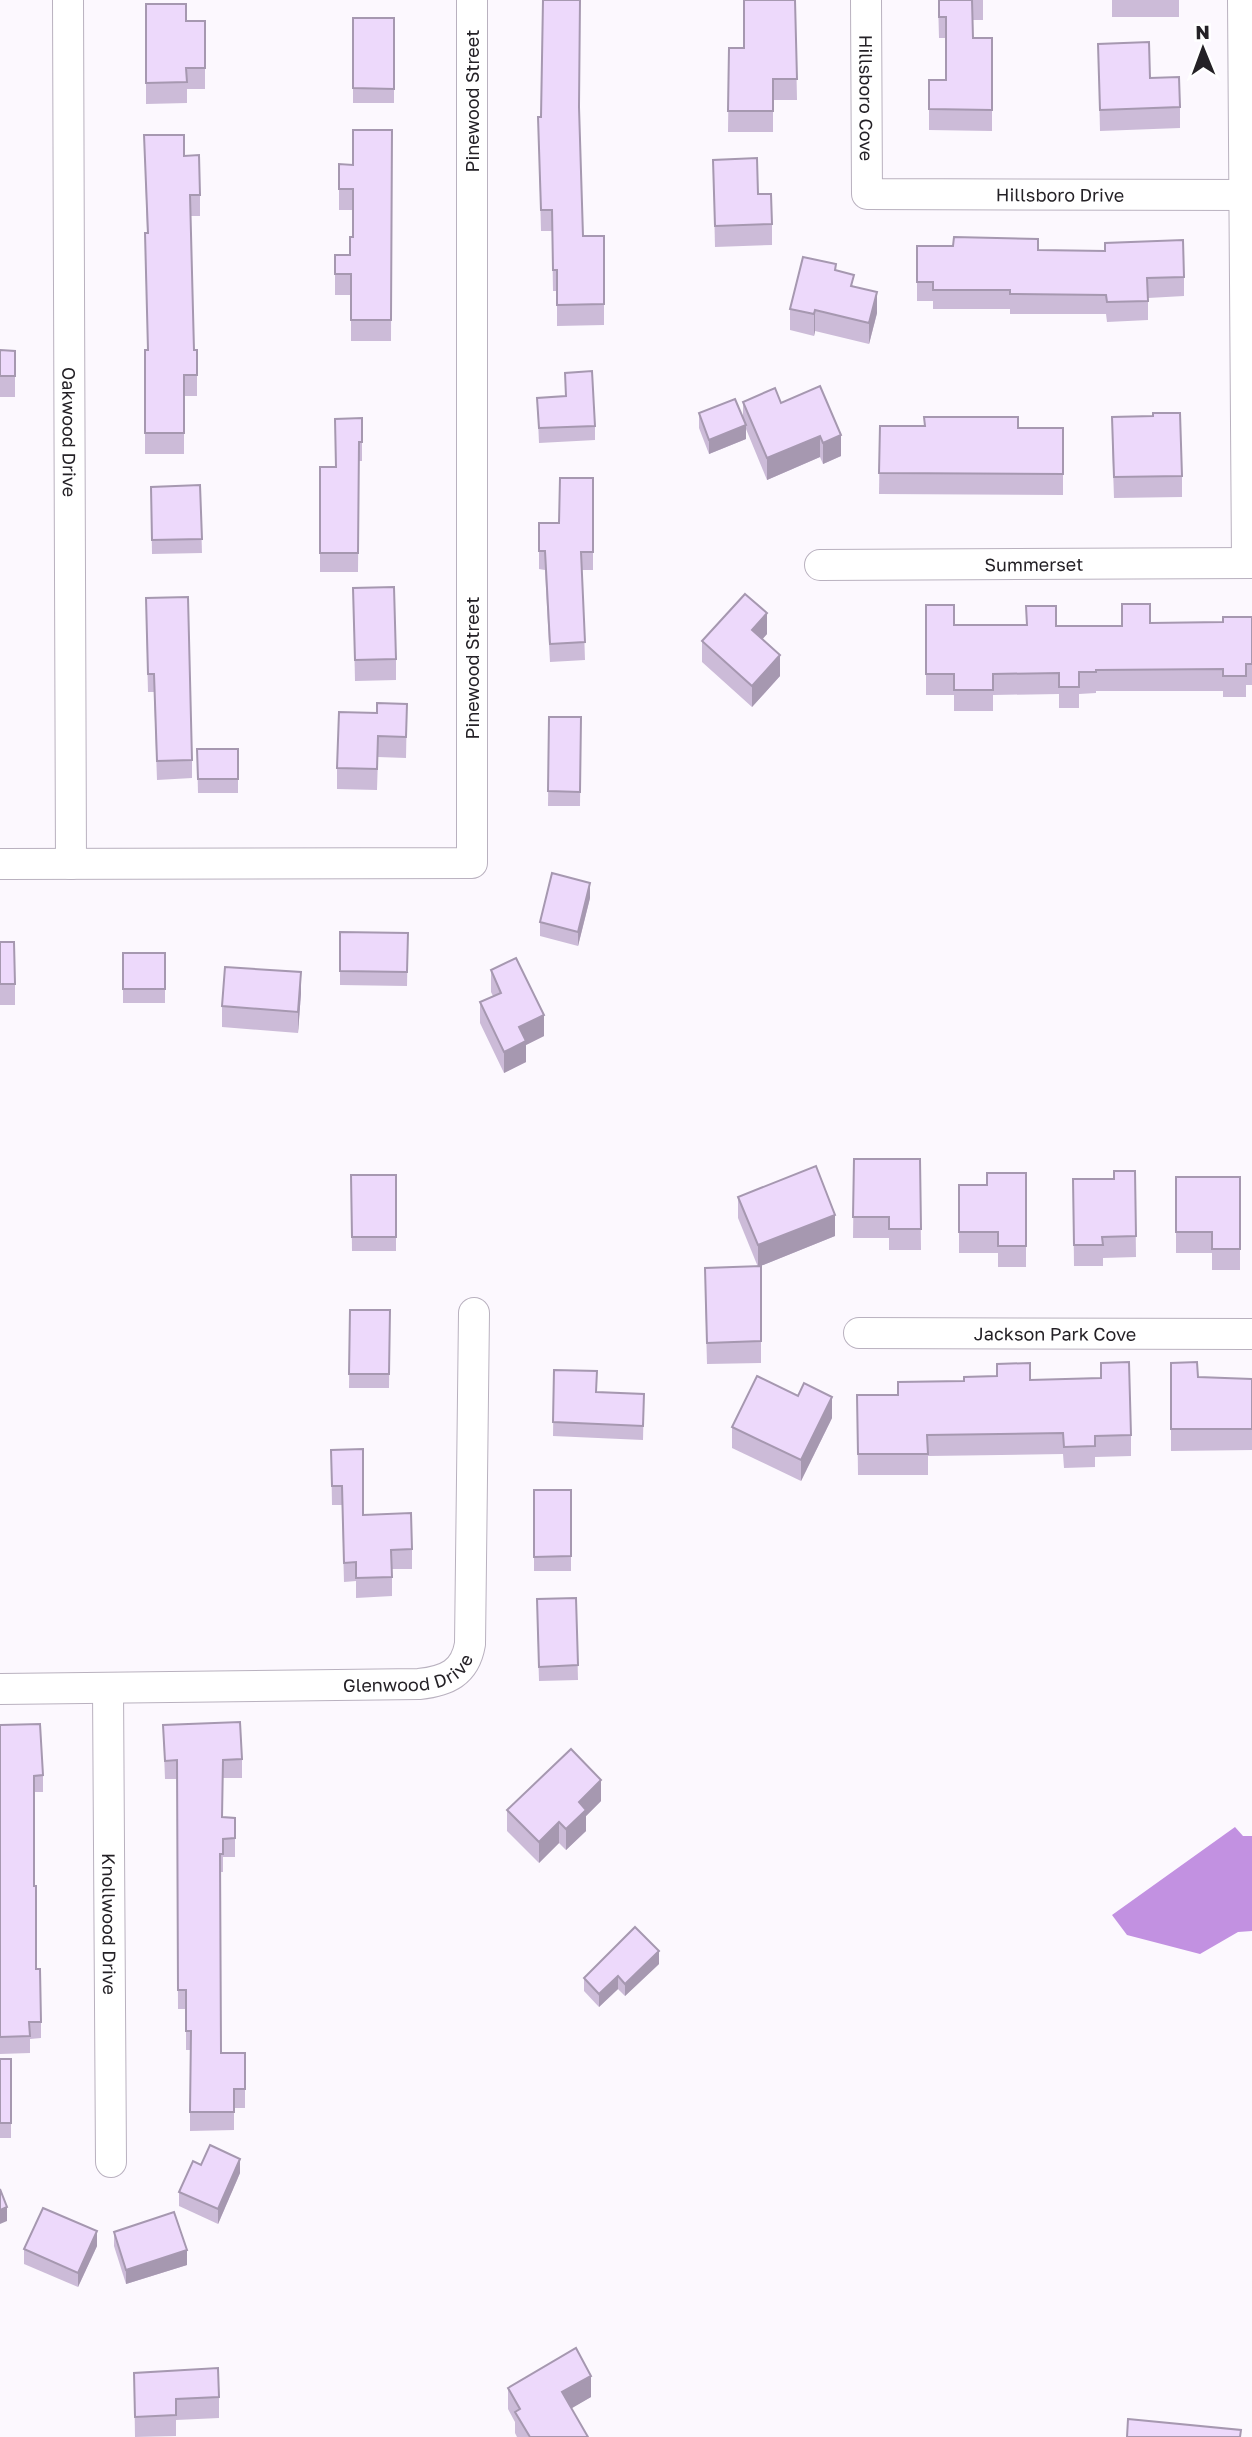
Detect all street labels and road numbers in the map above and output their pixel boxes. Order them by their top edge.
street label: Pinewood Street [461,30,483,172]
street label: Hillsboro Cove [855,35,878,161]
street label: Hillsboro Drive [996,183,1124,206]
street label: Oakwood Drive [58,367,81,497]
street label: Summerset [984,553,1084,575]
street label: Pinewood Street [461,597,483,739]
street label: Jackson Park Cove [974,1322,1136,1345]
street label: Glenwood Drive [343,1650,477,1696]
street label: Knollwood Drive [98,1853,121,1995]

